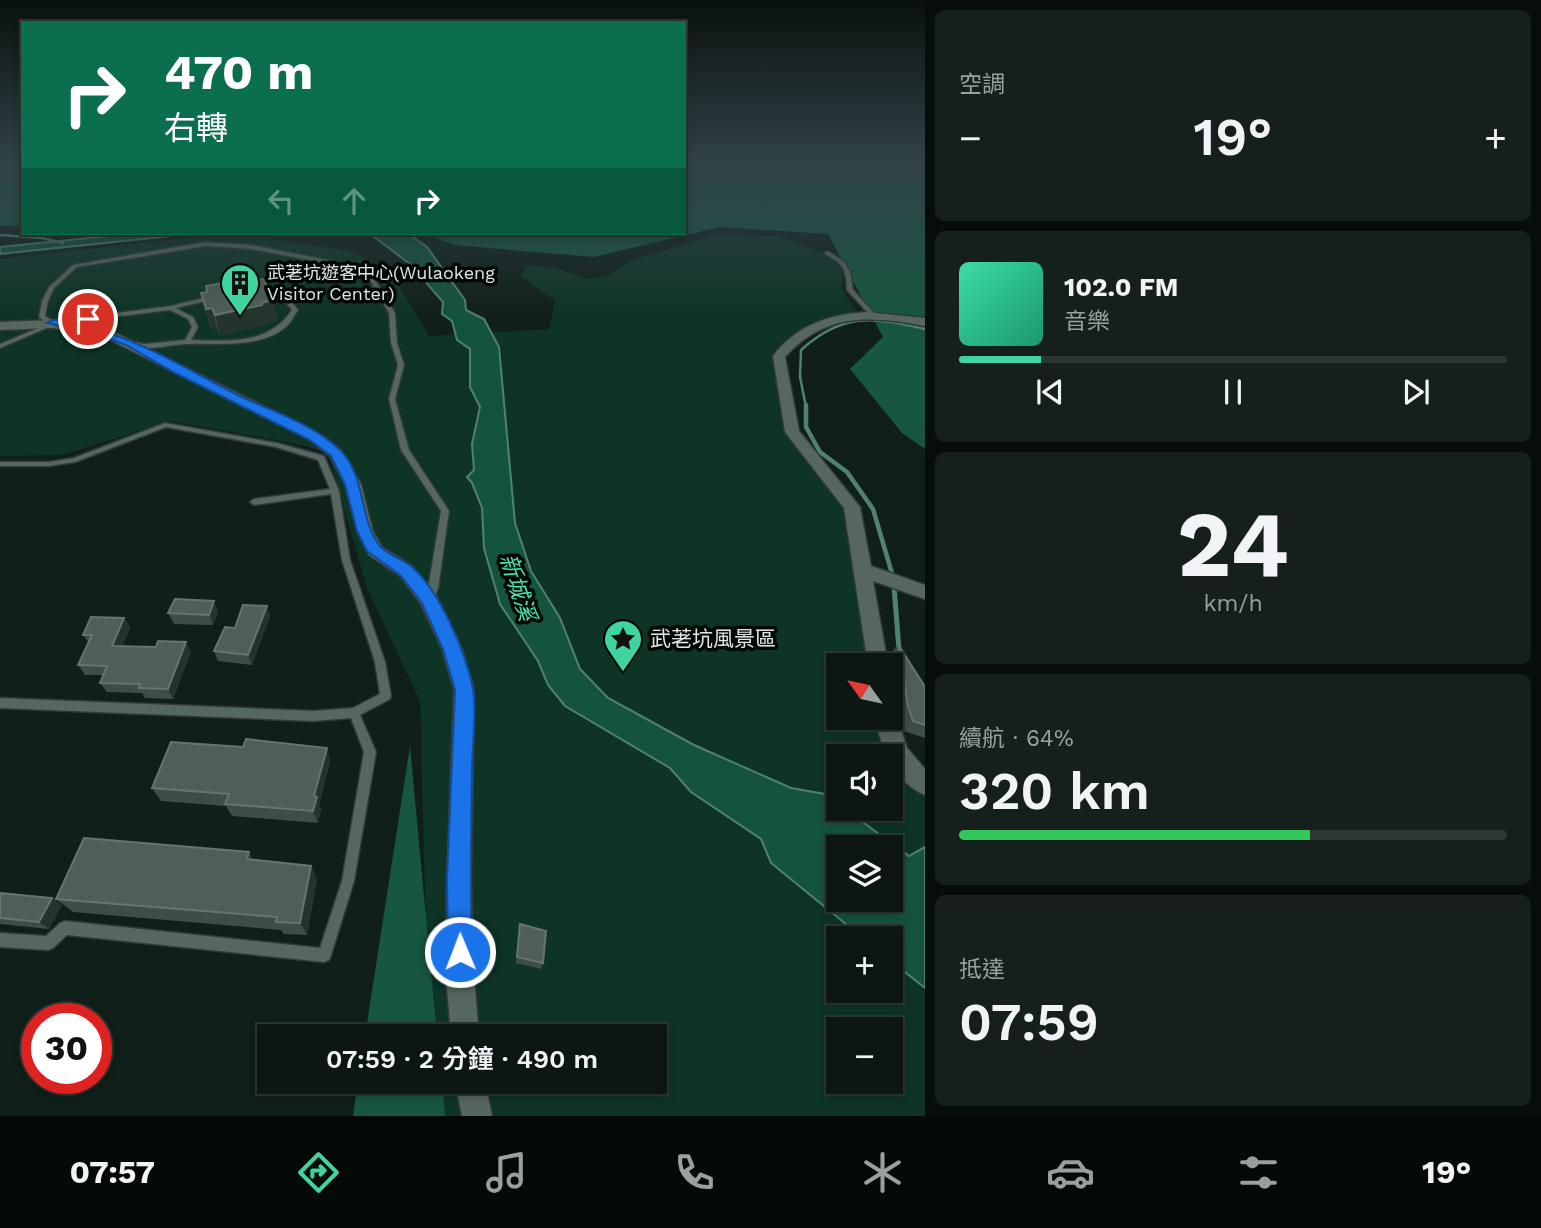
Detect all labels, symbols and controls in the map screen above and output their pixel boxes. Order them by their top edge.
text: 470 m [164,43,313,101]
icon: right [49,49,140,140]
text: 空調 [959,71,1005,98]
text: 19° [1194,107,1272,168]
text: 右轉 [164,109,228,147]
text: − [959,116,982,160]
text: + [1484,116,1507,160]
icon: left [262,182,300,220]
icon: ahead [335,182,373,220]
icon: right [408,182,446,220]
building icon: 武荖坑遊客中心(Wulaokeng Visitor Center) [219,262,261,317]
place label: 武荖坑遊客中心(Wulaokeng Visitor Center) [267,262,495,304]
text: 102.0 FM [1064,272,1179,302]
pin [58,289,118,349]
icon: arrive [69,300,107,338]
text: 音樂 [1064,308,1110,335]
icon: previous [1031,373,1069,411]
icon: pause [1214,373,1252,411]
icon: next [1397,373,1435,411]
text: 24 [1177,491,1289,598]
water label: 新城溪 [494,550,542,627]
text: km/h [1203,590,1263,617]
place icon: 武荖坑風景區 [602,618,644,673]
place label: 武荖坑風景區 [650,626,776,651]
north arrow [826,653,903,730]
map controls [826,653,903,1094]
text: 續航 · 64% [959,725,1074,752]
button: sound [826,744,903,821]
text: 320 km [959,761,1150,822]
button: layers [826,835,903,912]
position arrow [423,915,497,989]
button: + [826,926,903,1003]
text: 抵達 [959,956,1005,983]
text: 07:59 [959,992,1099,1053]
speed limit sign: 30 [21,1003,112,1094]
button: − [826,1017,903,1094]
text: 07:59 · 2 分鐘 · 490 m [326,1044,598,1074]
icon: directions [294,1148,343,1197]
icon: music [482,1148,531,1197]
icon: phone [670,1148,719,1197]
icon: climate [858,1148,907,1197]
icon: car [1046,1148,1095,1197]
icon: filters [1234,1148,1283,1197]
text: 07:57 [70,1153,155,1191]
text: 19° [1422,1153,1471,1191]

